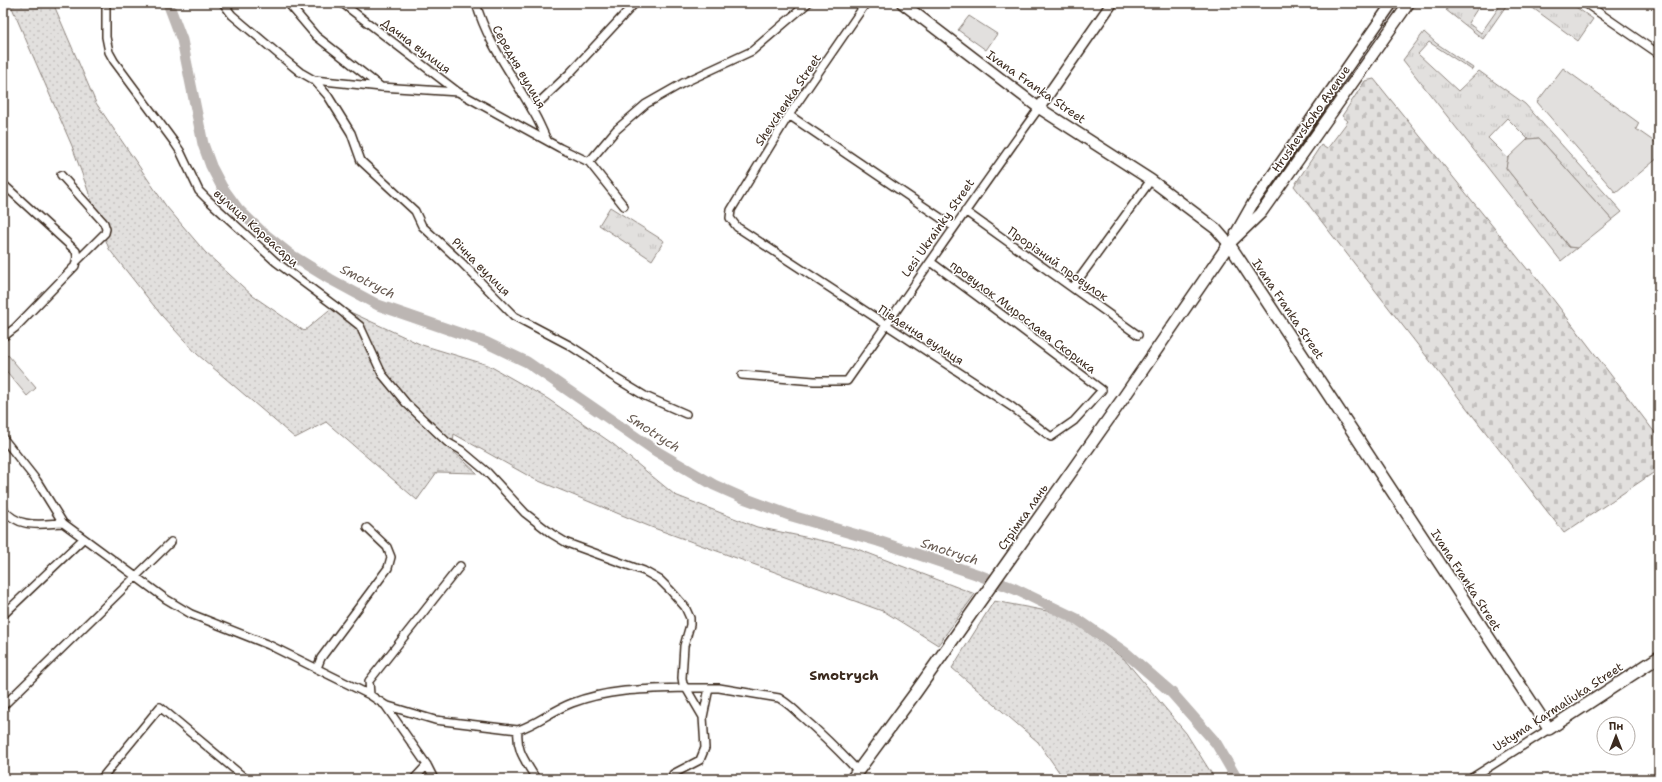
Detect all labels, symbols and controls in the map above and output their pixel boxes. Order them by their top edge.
street label: Дачна вулиця [378,15,454,77]
street label: Середня вулиця [489,22,549,112]
street label: Ivana Franka Street [983,47,1089,127]
street label: Shevchenka Street [751,51,825,149]
street label: Hrushevskoho Avenue [1268,62,1354,176]
street label: Lesi Ukrainky Street [898,176,978,280]
street label: вулиця Карвасари [210,186,302,271]
street label: Прорізний провулок [1005,223,1112,305]
street label: Річна вулиця [448,234,514,300]
street label: Ivana Franka Street [1248,256,1328,362]
street label: провулок Мирослава Скорика [947,257,1100,378]
water label: Smotrych [337,260,398,303]
street label: Південна вулиця [875,301,967,369]
water label: Smotrych [624,409,683,456]
street label: Стрімка лань [994,481,1052,553]
street label: Ivana Franka Street [1427,526,1505,634]
water label: Smotrych [919,534,981,569]
street label: Ustyma Karmaliuka Street [1490,659,1626,755]
district label: Smotrych [809,666,879,684]
north arrow [1596,716,1636,756]
text: Пн [1609,719,1623,734]

